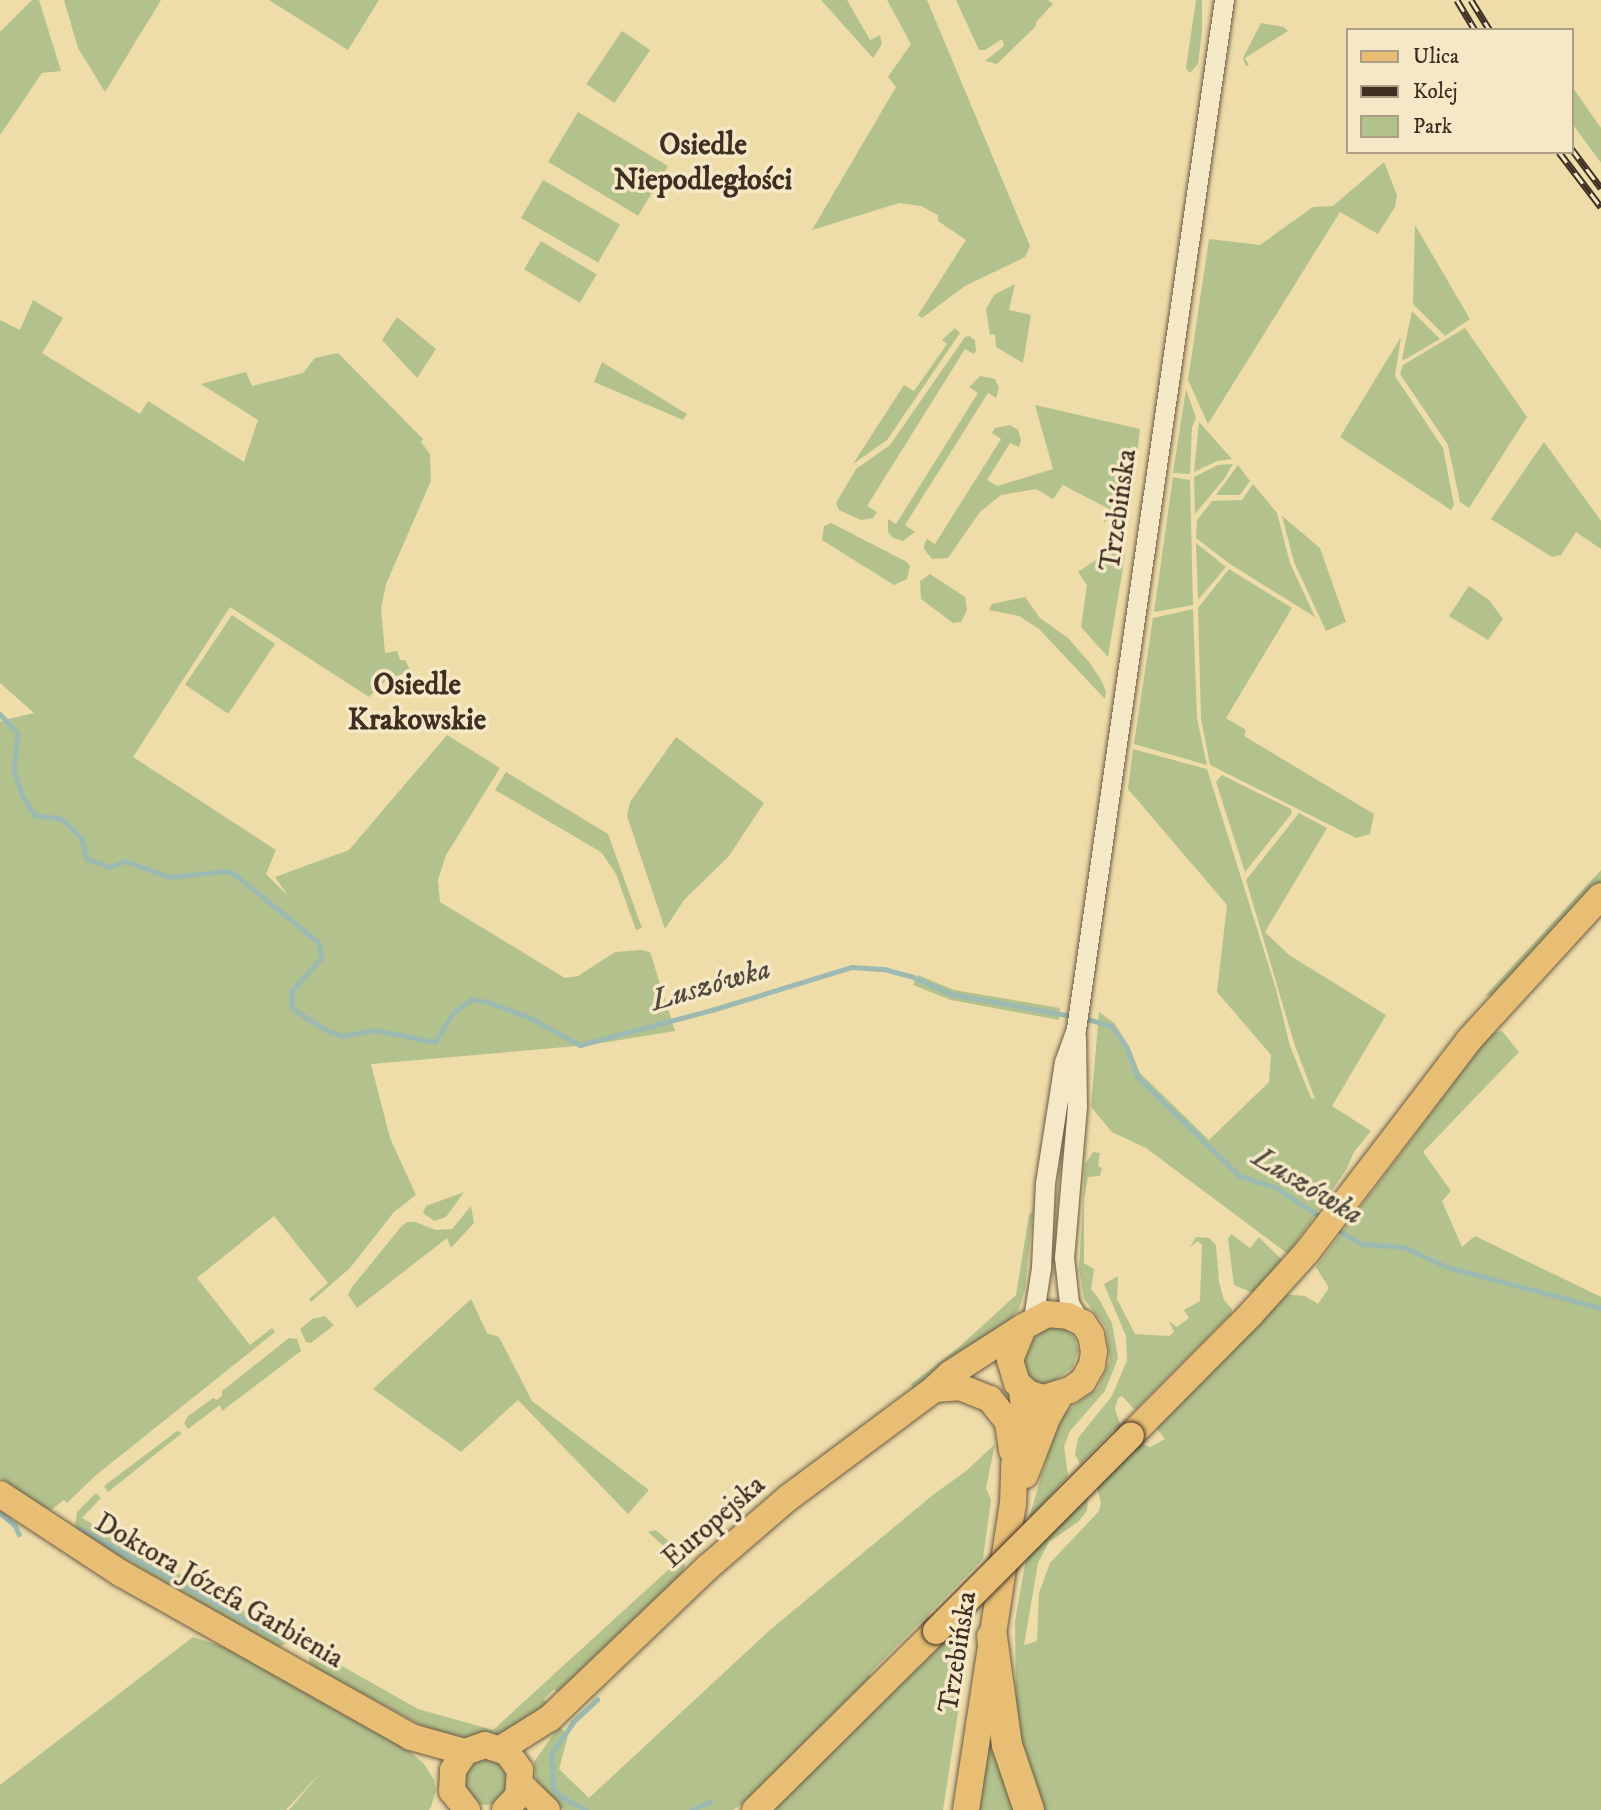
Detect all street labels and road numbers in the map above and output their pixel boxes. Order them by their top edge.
street label: Trzebińska [1094,447,1144,573]
street label: Europejska [656,1468,772,1576]
street label: Doktora Józefa Garbienia [89,1506,349,1676]
street label: Trzebińska [932,1589,984,1715]

